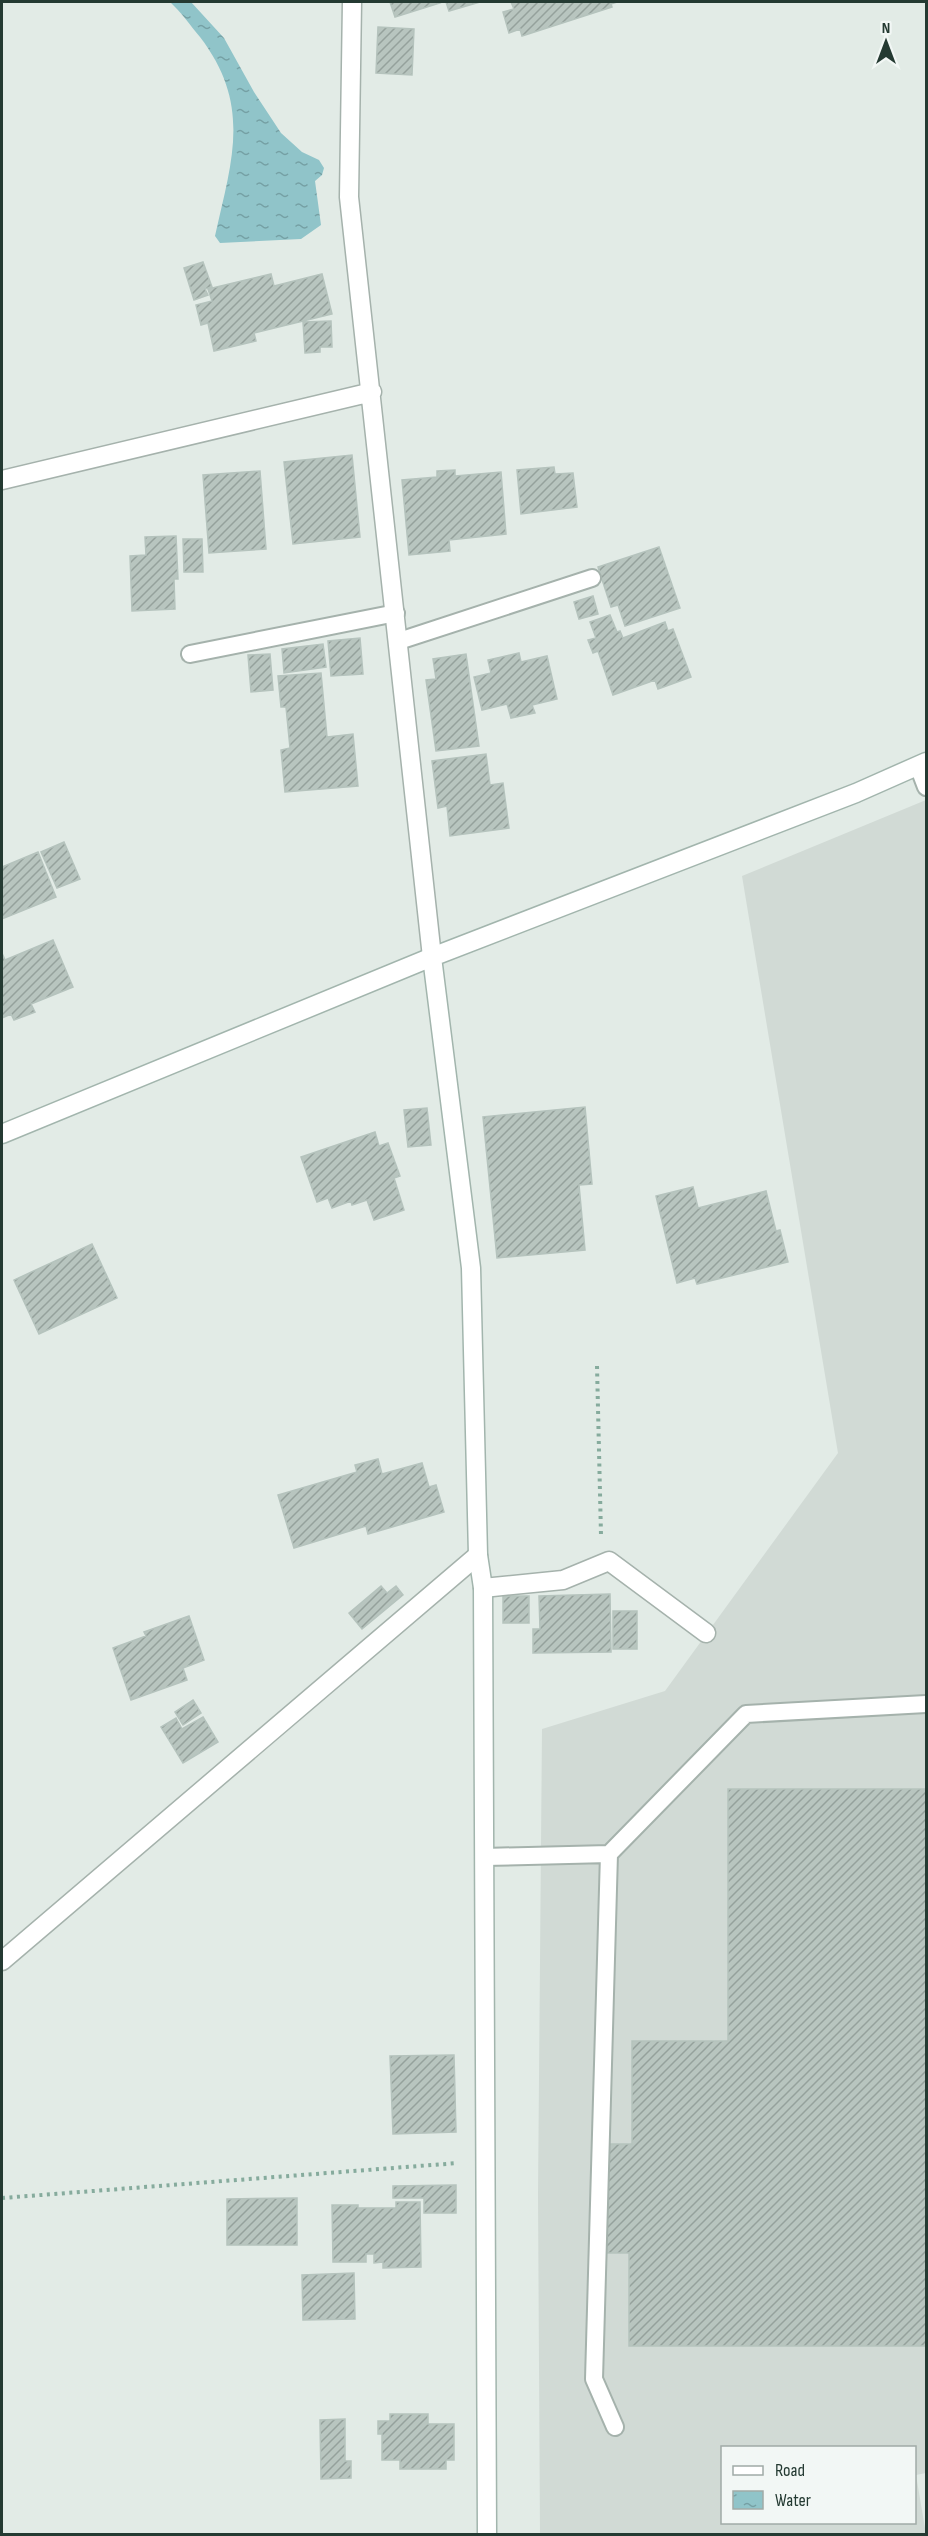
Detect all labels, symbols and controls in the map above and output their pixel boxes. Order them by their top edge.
north arrow [856,12,916,72]
text: N [882,19,890,38]
legend [721,2446,916,2524]
text: Road [775,2460,805,2481]
text: Water [775,2490,811,2511]

